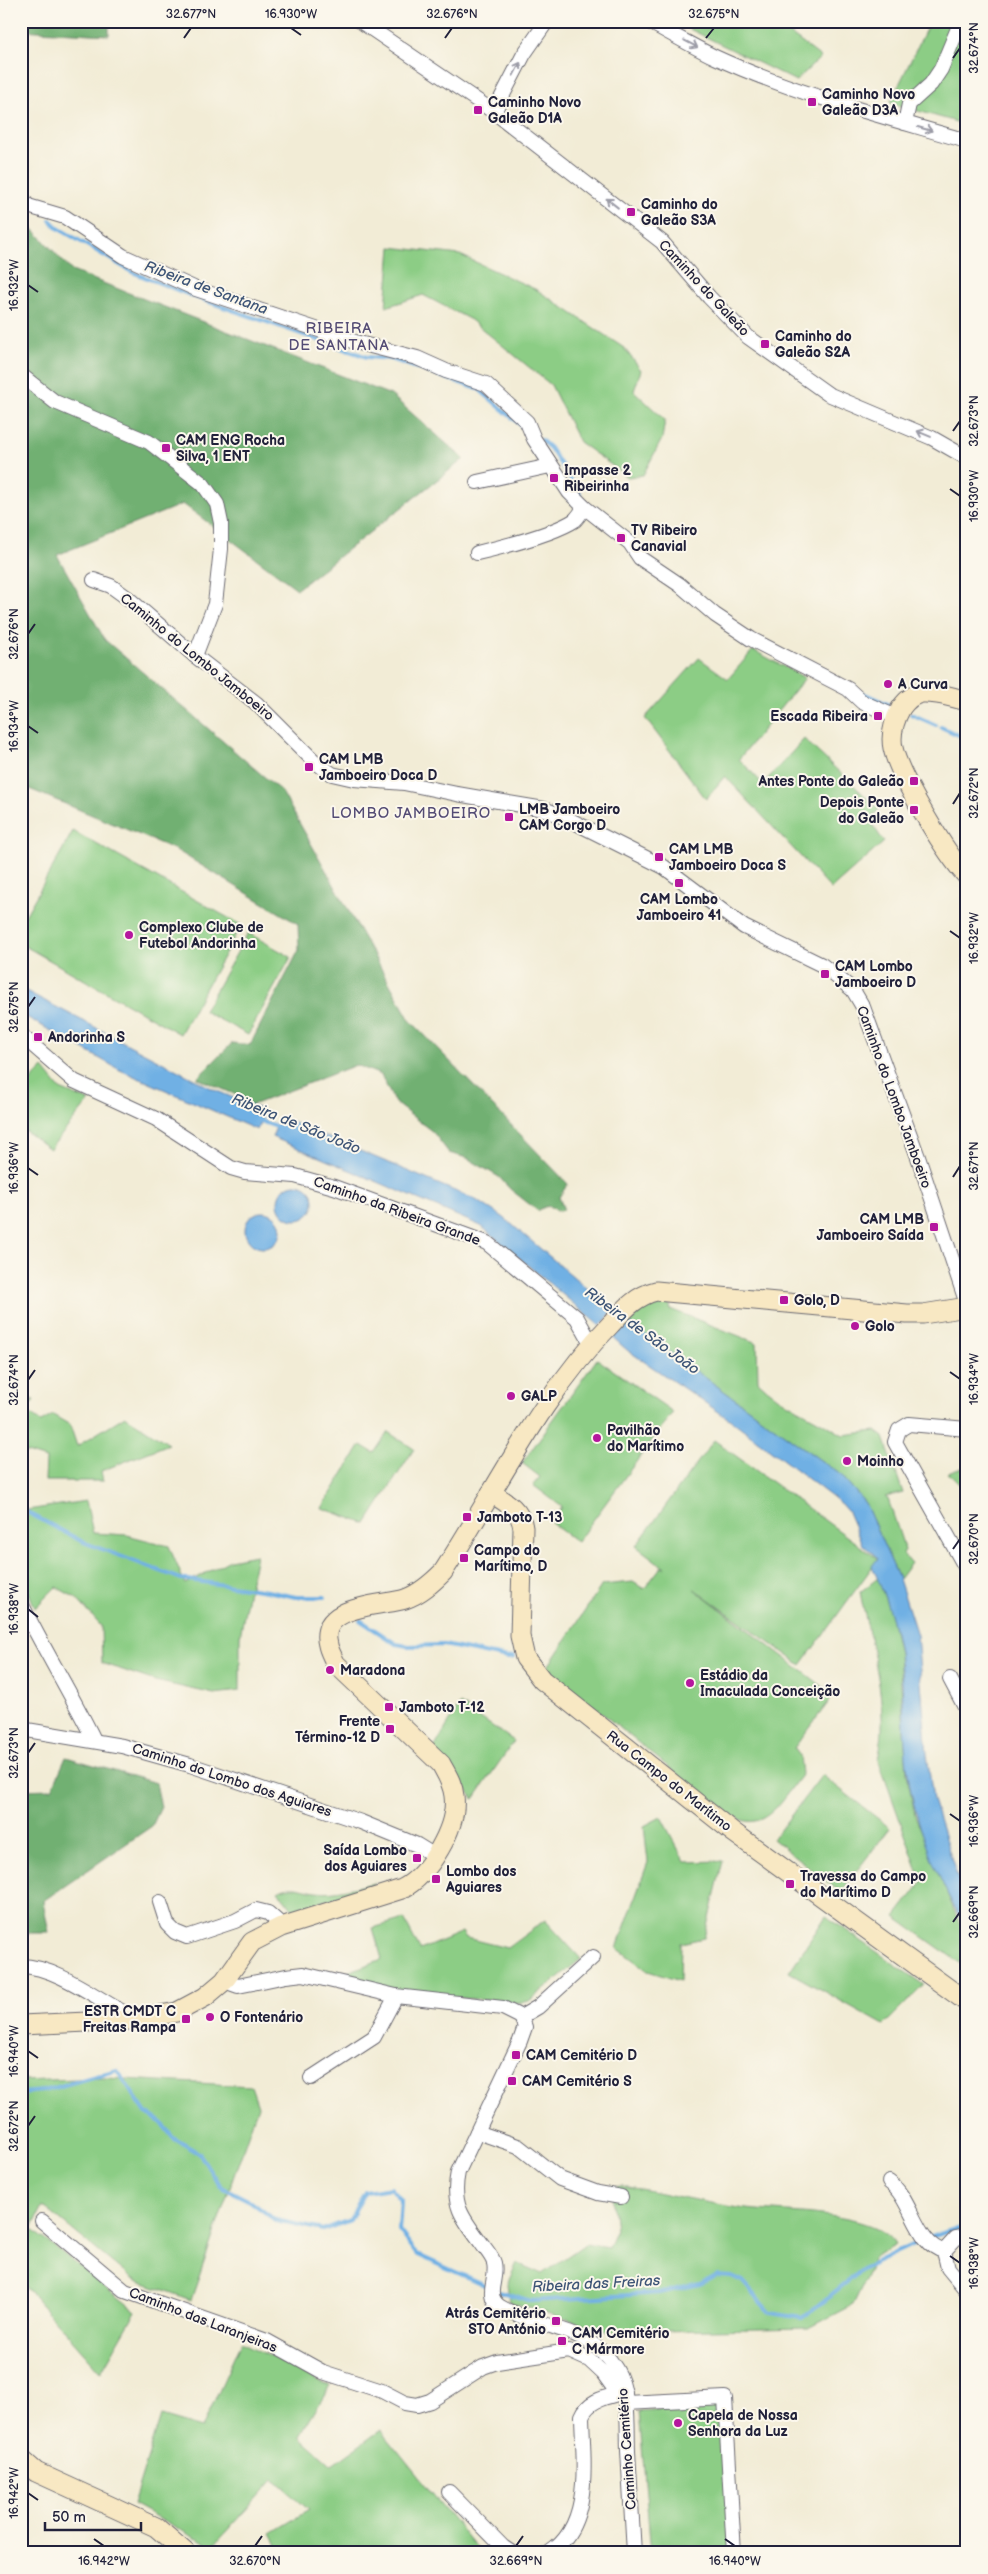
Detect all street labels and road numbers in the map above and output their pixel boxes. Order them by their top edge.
street label: Caminho do Galeão [655,236,753,340]
street label: Caminho do Lombo Jamboeiro [117,590,277,724]
street label: Caminho do Lombo Jamboeiro [853,1004,935,1191]
street label: Caminho da Ribeira Grande [311,1173,483,1249]
street label: Rua Campo do Marítimo [603,1727,735,1835]
street label: Caminho do Lombo dos Aguiares [130,1740,334,1820]
street label: Caminho das Laranjeiras [126,2284,280,2356]
street label: Caminho Cemitério [614,2388,640,2510]

